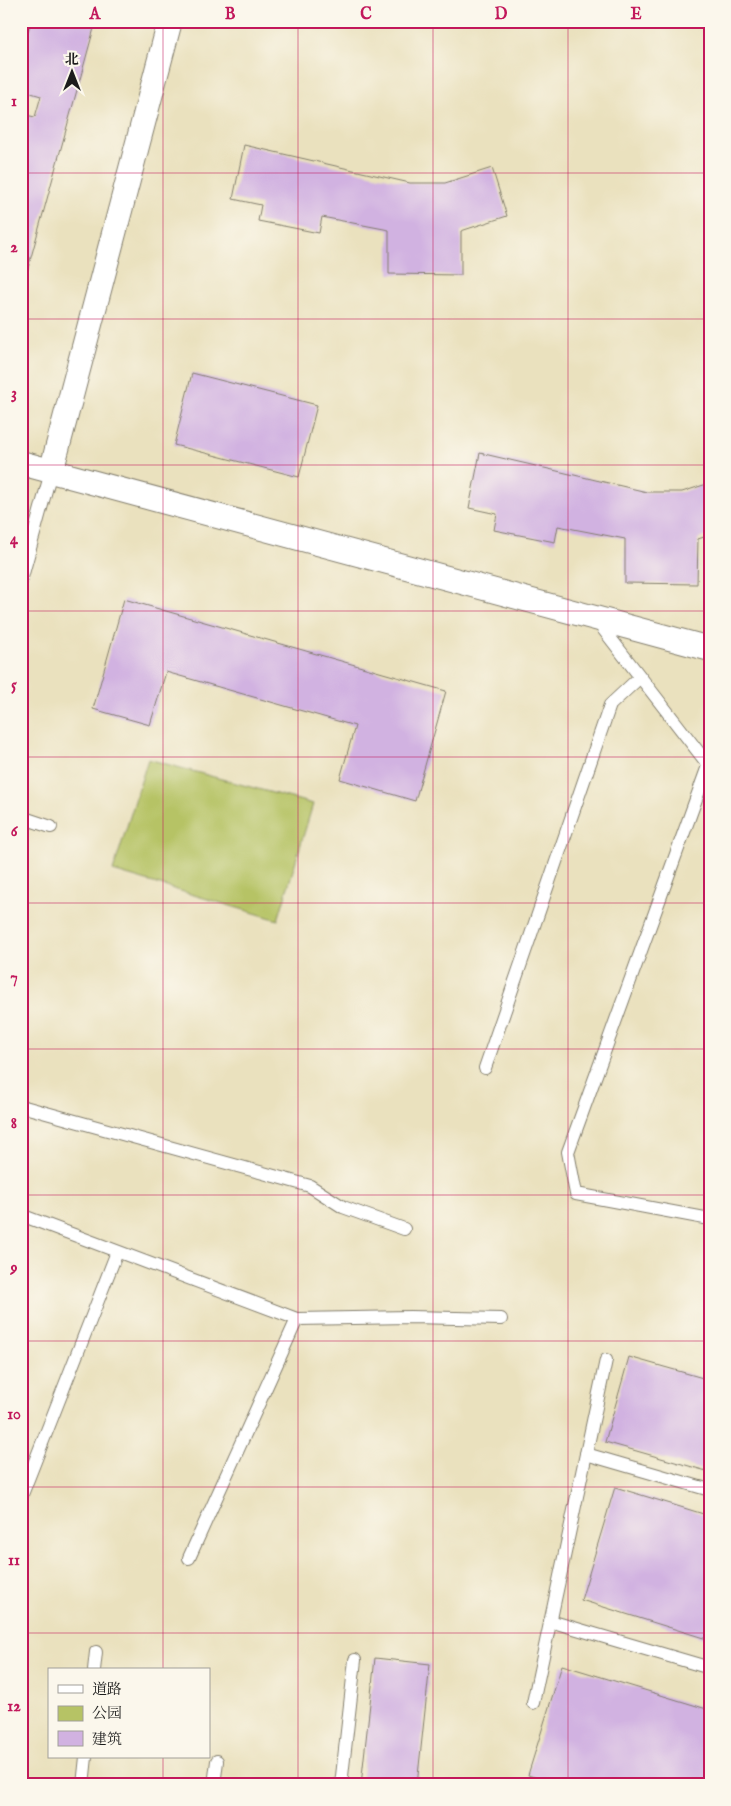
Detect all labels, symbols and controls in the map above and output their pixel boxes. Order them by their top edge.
text: A [89,5,102,25]
text: B [225,5,236,25]
text: C [360,5,372,25]
text: D [495,5,508,25]
text: E [630,5,642,25]
north arrow [48,48,98,98]
text: 北 [65,51,79,69]
text: 1 [11,92,17,112]
text: 2 [10,238,18,258]
text: 3 [11,384,17,404]
text: 4 [10,530,19,550]
text: 5 [11,676,17,696]
text: 6 [11,822,19,842]
text: 7 [10,968,18,988]
text: 8 [11,1114,17,1134]
text: 9 [10,1259,18,1279]
text: 10 [7,1405,21,1425]
text: 11 [8,1551,20,1571]
legend [48,1668,210,1758]
text: 道路 [92,1680,122,1699]
text: 12 [7,1697,21,1717]
text: 公园 [92,1704,122,1723]
text: 建筑 [92,1730,122,1749]

